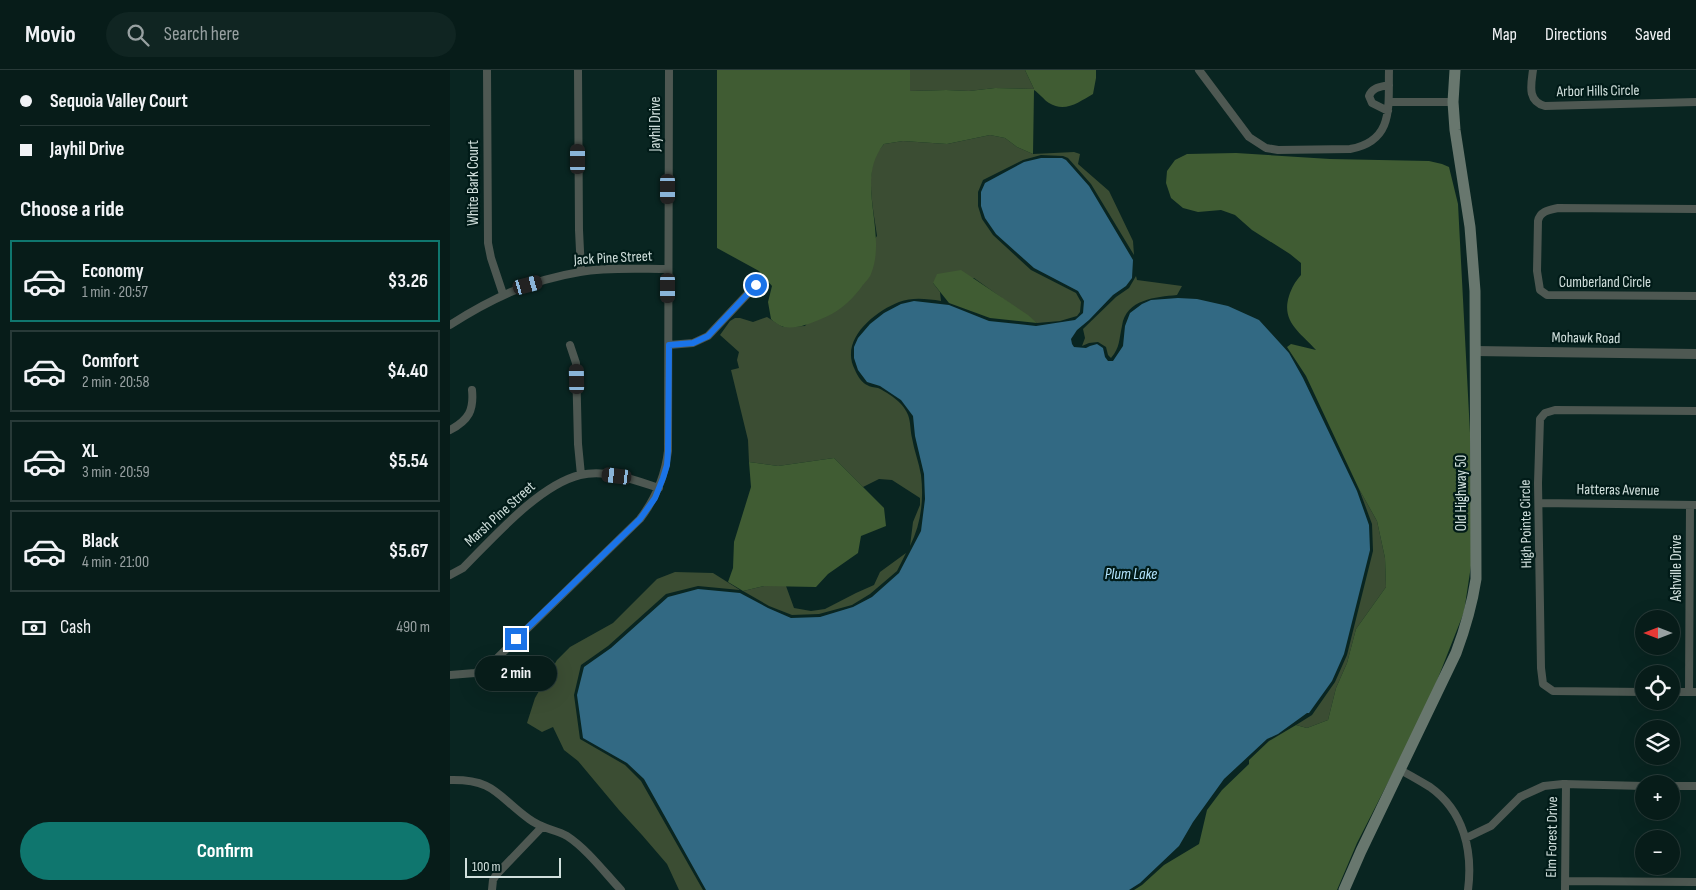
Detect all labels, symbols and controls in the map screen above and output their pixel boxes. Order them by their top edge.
search box [106,12,456,57]
text: Movio [25,20,76,49]
icon: search [124,21,152,49]
text: Search here [164,23,239,46]
text: Map [1492,24,1517,45]
text: Directions [1545,24,1607,45]
text: Saved [1635,24,1671,45]
street label: Arbor Hills Circle [1555,81,1640,101]
text: Sequoia Valley Court [50,90,188,113]
street label: Jayhil Drive [646,96,665,153]
text: Jayhil Drive [50,138,124,161]
street label: White Bark Court [464,140,483,226]
car [570,144,585,174]
car [660,174,675,204]
text: Choose a ride [20,196,124,223]
street label: Jack Pine Street [572,246,653,270]
icon: car [22,259,67,304]
text: Economy [82,260,144,283]
text: $3.26 [388,270,428,293]
car [660,273,675,303]
street label: Cumberland Circle [1559,273,1651,292]
car [511,274,544,296]
route start [745,274,767,296]
text: 1 min · 20:57 [82,283,148,302]
street label: Mohawk Road [1551,328,1621,348]
icon: car [22,349,67,394]
text: Comfort [82,350,139,373]
text: $4.40 [387,360,428,383]
car [569,364,584,394]
text: 2 min · 20:58 [82,373,150,392]
icon: car [22,439,67,484]
text: XL [82,440,98,463]
text: $5.54 [388,450,428,473]
street label: Old Highway 50 [1452,455,1471,531]
text: 3 min · 20:59 [82,463,150,482]
car [601,467,632,485]
street label: Marsh Pine Street [461,477,540,551]
street label: High Pointe Circle [1516,479,1536,569]
street label: Hatteras Avenue [1576,480,1660,500]
icon: car [22,529,67,574]
text: Black [82,530,119,553]
street label: Ashville Drive [1667,534,1686,603]
text: $5.67 [389,540,428,563]
text: 4 min · 21:00 [82,553,149,572]
water label: Plum Lake [1105,565,1157,584]
north arrow [1635,610,1680,655]
map controls [1635,610,1680,875]
icon: cash [20,614,48,642]
text: Cash [60,616,91,639]
text: 490 m [396,618,430,637]
route end [505,628,527,650]
callout: 2 min [475,656,557,692]
text: 2 min [501,664,531,683]
button: locate [1635,665,1680,710]
button: layers [1635,720,1680,765]
button: + [1635,775,1680,820]
street label: Elm Forest Drive [1542,796,1562,878]
button: Confirm [20,822,430,880]
button: − [1635,830,1680,875]
scale bar [465,855,561,878]
text: 100 m [472,858,501,875]

